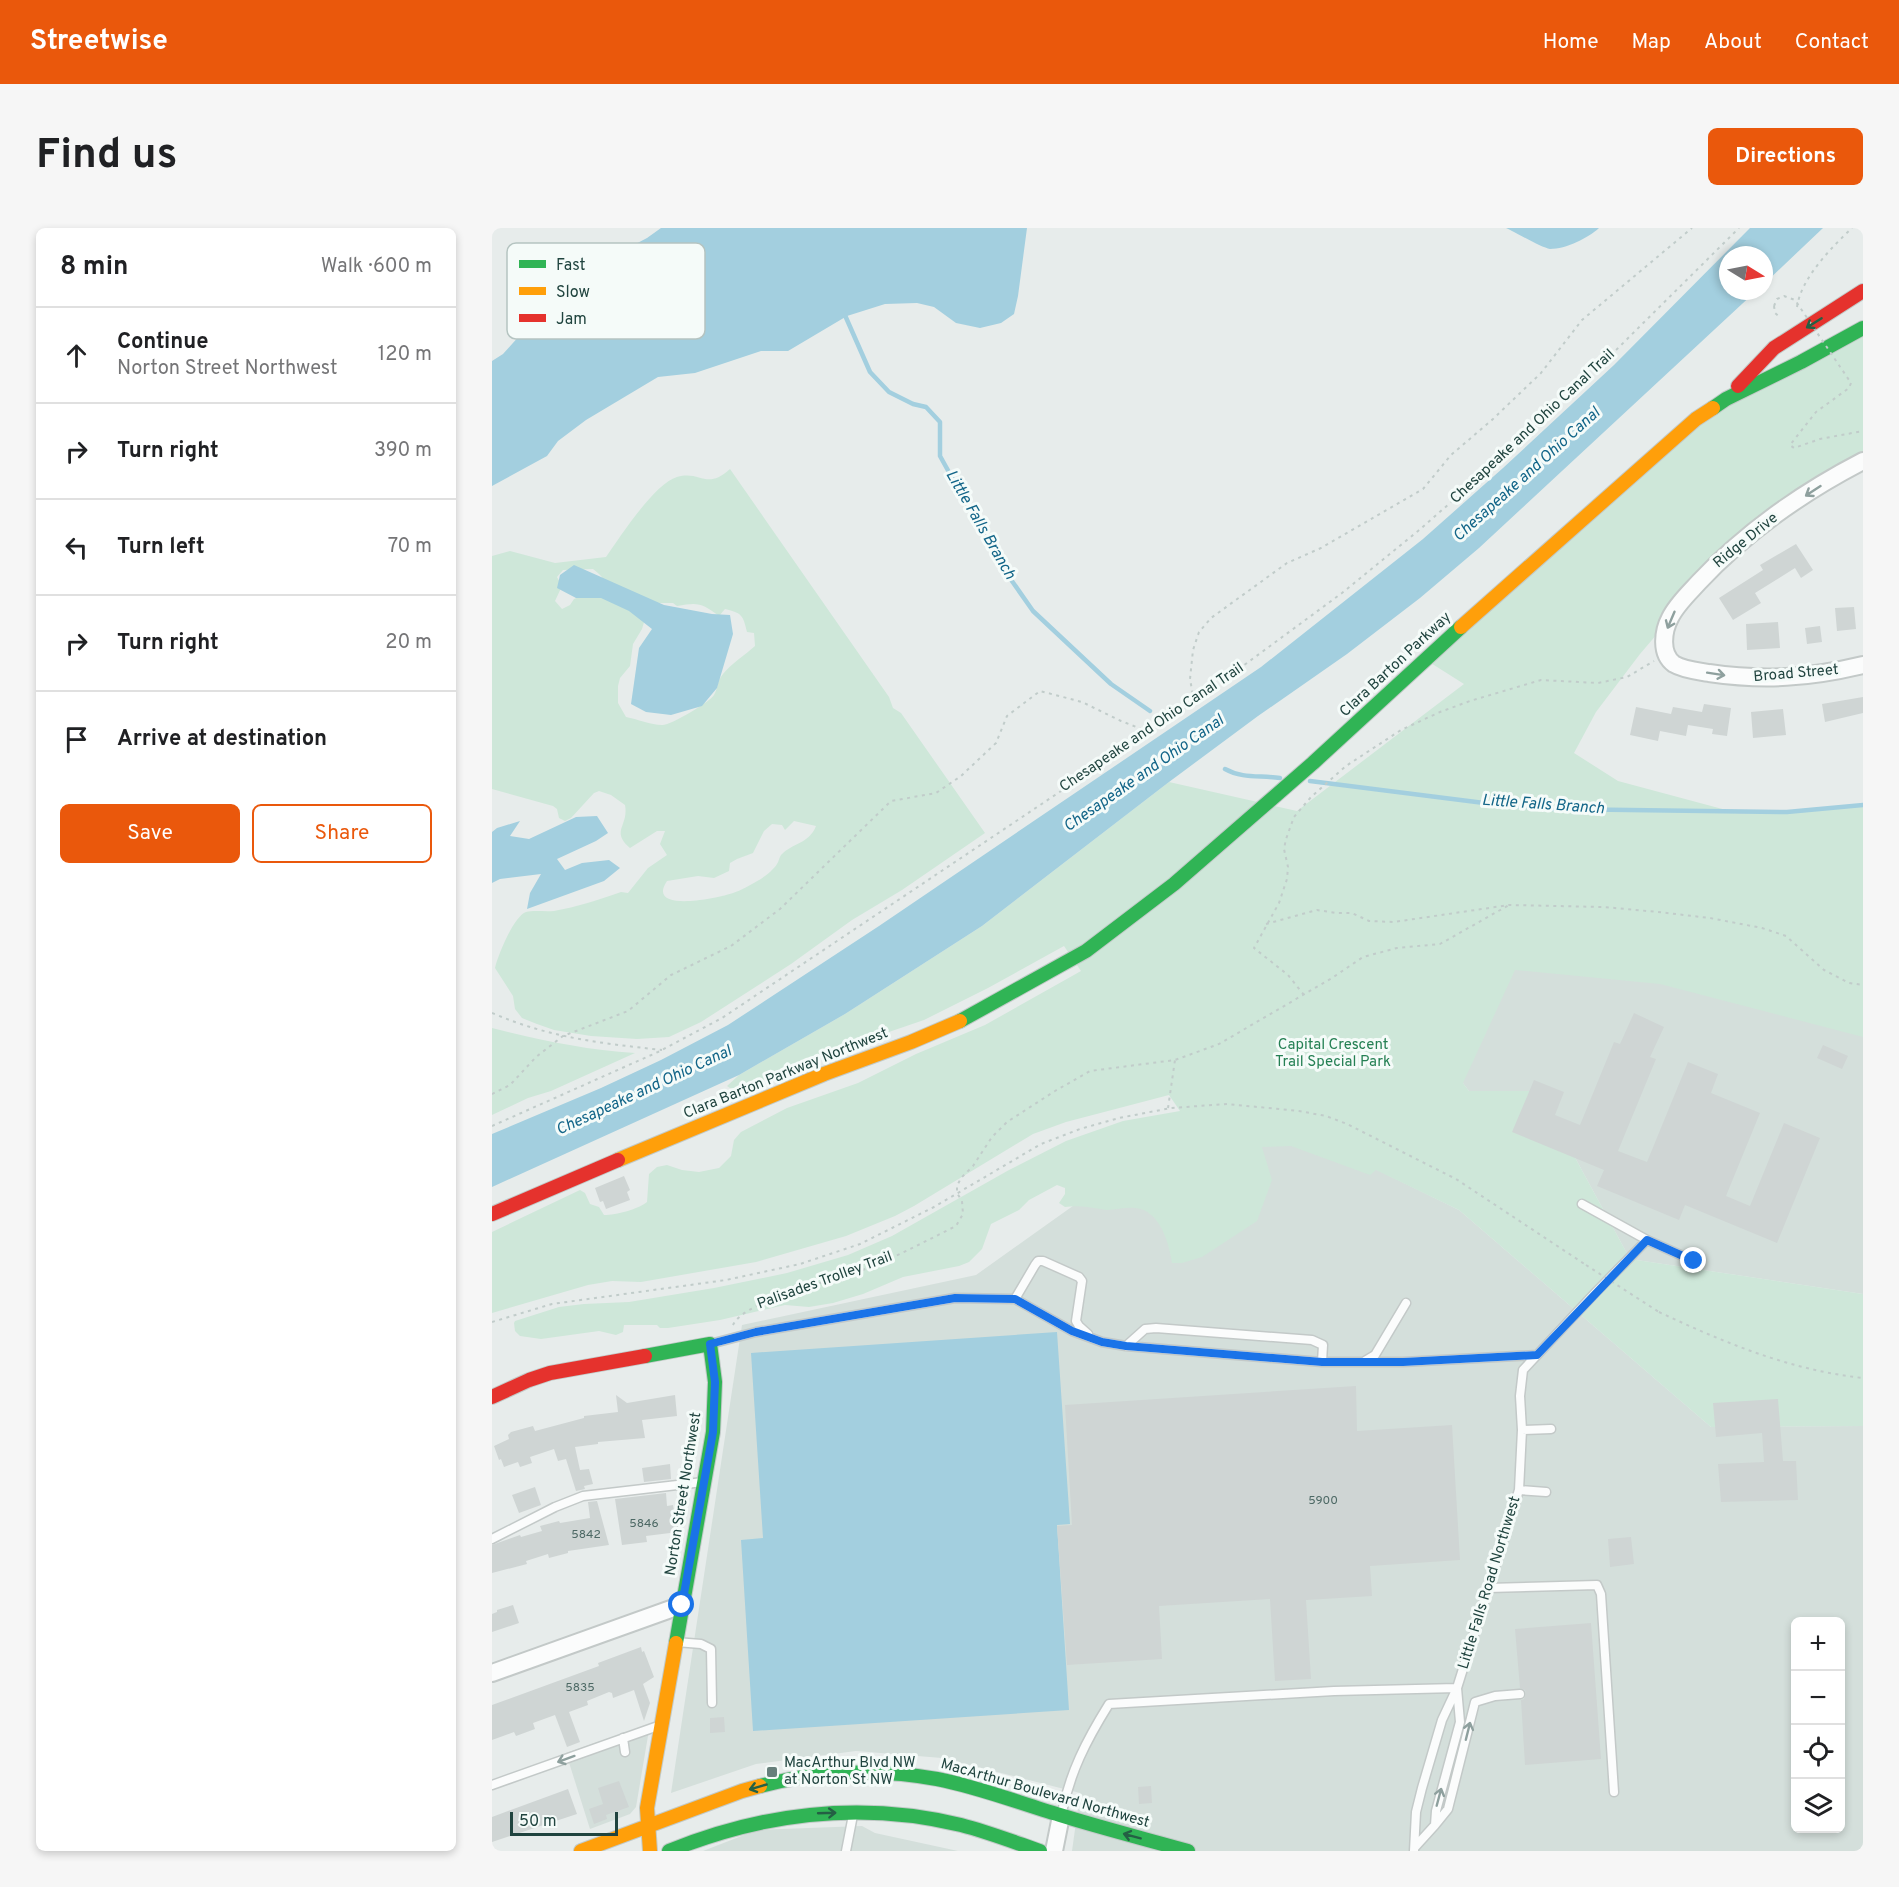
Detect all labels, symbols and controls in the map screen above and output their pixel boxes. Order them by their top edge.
text: Streetwise [30,24,168,60]
text: Home [1543,29,1599,56]
text: Map [1632,29,1671,56]
text: About [1704,29,1762,56]
text: Contact [1795,29,1869,56]
button: Directions [1708,128,1863,185]
text: Find us [36,130,177,183]
legend [507,243,705,339]
north arrow [1719,246,1773,300]
text: 8 min [60,251,128,284]
text: Walk · 600 m [321,254,432,280]
text: Fast [556,256,586,276]
text: Slow [556,283,590,303]
text: Jam [556,310,587,330]
one-way arrow [1805,316,1822,329]
text: Continue [117,329,208,356]
icon: ahead [60,339,93,372]
text: 120 m [378,342,432,368]
street label: Chesapeake and Ohio Canal Trail [1447,346,1619,508]
text: Norton Street Northwest [117,356,337,382]
water label: Chesapeake and Ohio Canal [1450,404,1604,546]
icon: right [60,435,93,468]
text: Turn right [117,438,219,465]
text: 390 m [374,438,432,464]
water label: Little Falls Branch [941,467,1020,583]
one-way arrow [1805,486,1822,498]
street label: Ridge Drive [1710,509,1782,573]
icon: left [60,531,93,564]
text: Turn left [117,534,205,561]
text: 70 m [388,534,432,560]
street label: Clara Barton Parkway [1336,608,1456,722]
one-way arrow [1665,611,1676,629]
icon: right [60,627,93,660]
text: Turn right [117,630,219,657]
text: 20 m [385,630,432,656]
street label: Chesapeake and Ohio Canal Trail [1056,659,1248,797]
street label: Broad Street [1753,661,1839,687]
one-way arrow [1705,668,1725,679]
water label: Chesapeake and Ohio Canal [1060,711,1228,837]
icon: arrive [60,723,93,756]
text: Arrive at destination [117,726,327,753]
water label: Little Falls Branch [1481,791,1605,819]
button: Save [60,804,240,863]
button: Share [252,804,432,863]
street label: Clara Barton Parkway Northwest [681,1024,891,1124]
park label: Capital Crescent Trail Special Park [1275,1036,1391,1072]
water label: Chesapeake and Ohio Canal [553,1041,736,1140]
route end [1680,1247,1706,1273]
street label: Palisades Trolley Trail [755,1248,895,1314]
street label: Norton Street Northwest [662,1411,706,1577]
house number: 5900 [1308,1493,1338,1509]
street label: Little Falls Road Northwest [1455,1494,1525,1672]
house number: 5846 [629,1516,659,1532]
house number: 5842 [571,1527,601,1543]
route start [668,1591,694,1617]
map controls [1791,1617,1845,1833]
button: + [1791,1617,1845,1671]
button: − [1791,1671,1845,1725]
house number: 5835 [565,1680,595,1696]
one-way arrow [1462,1722,1474,1741]
button: locate [1791,1725,1845,1779]
one-way arrow [557,1754,576,1765]
place label: MacArthur Blvd NW at Norton St NW [784,1754,916,1790]
street label: MacArthur Boulevard Northwest [938,1755,1152,1833]
marker: MacArthur Blvd NW at Norton St NW [765,1765,779,1779]
button: layers [1791,1779,1845,1833]
one-way arrow [749,1781,768,1793]
one-way arrow [1434,1788,1446,1807]
one-way arrow [817,1807,837,1818]
scale bar [510,1809,618,1836]
text: 50 m [519,1812,557,1832]
one-way arrow [1123,1830,1142,1841]

